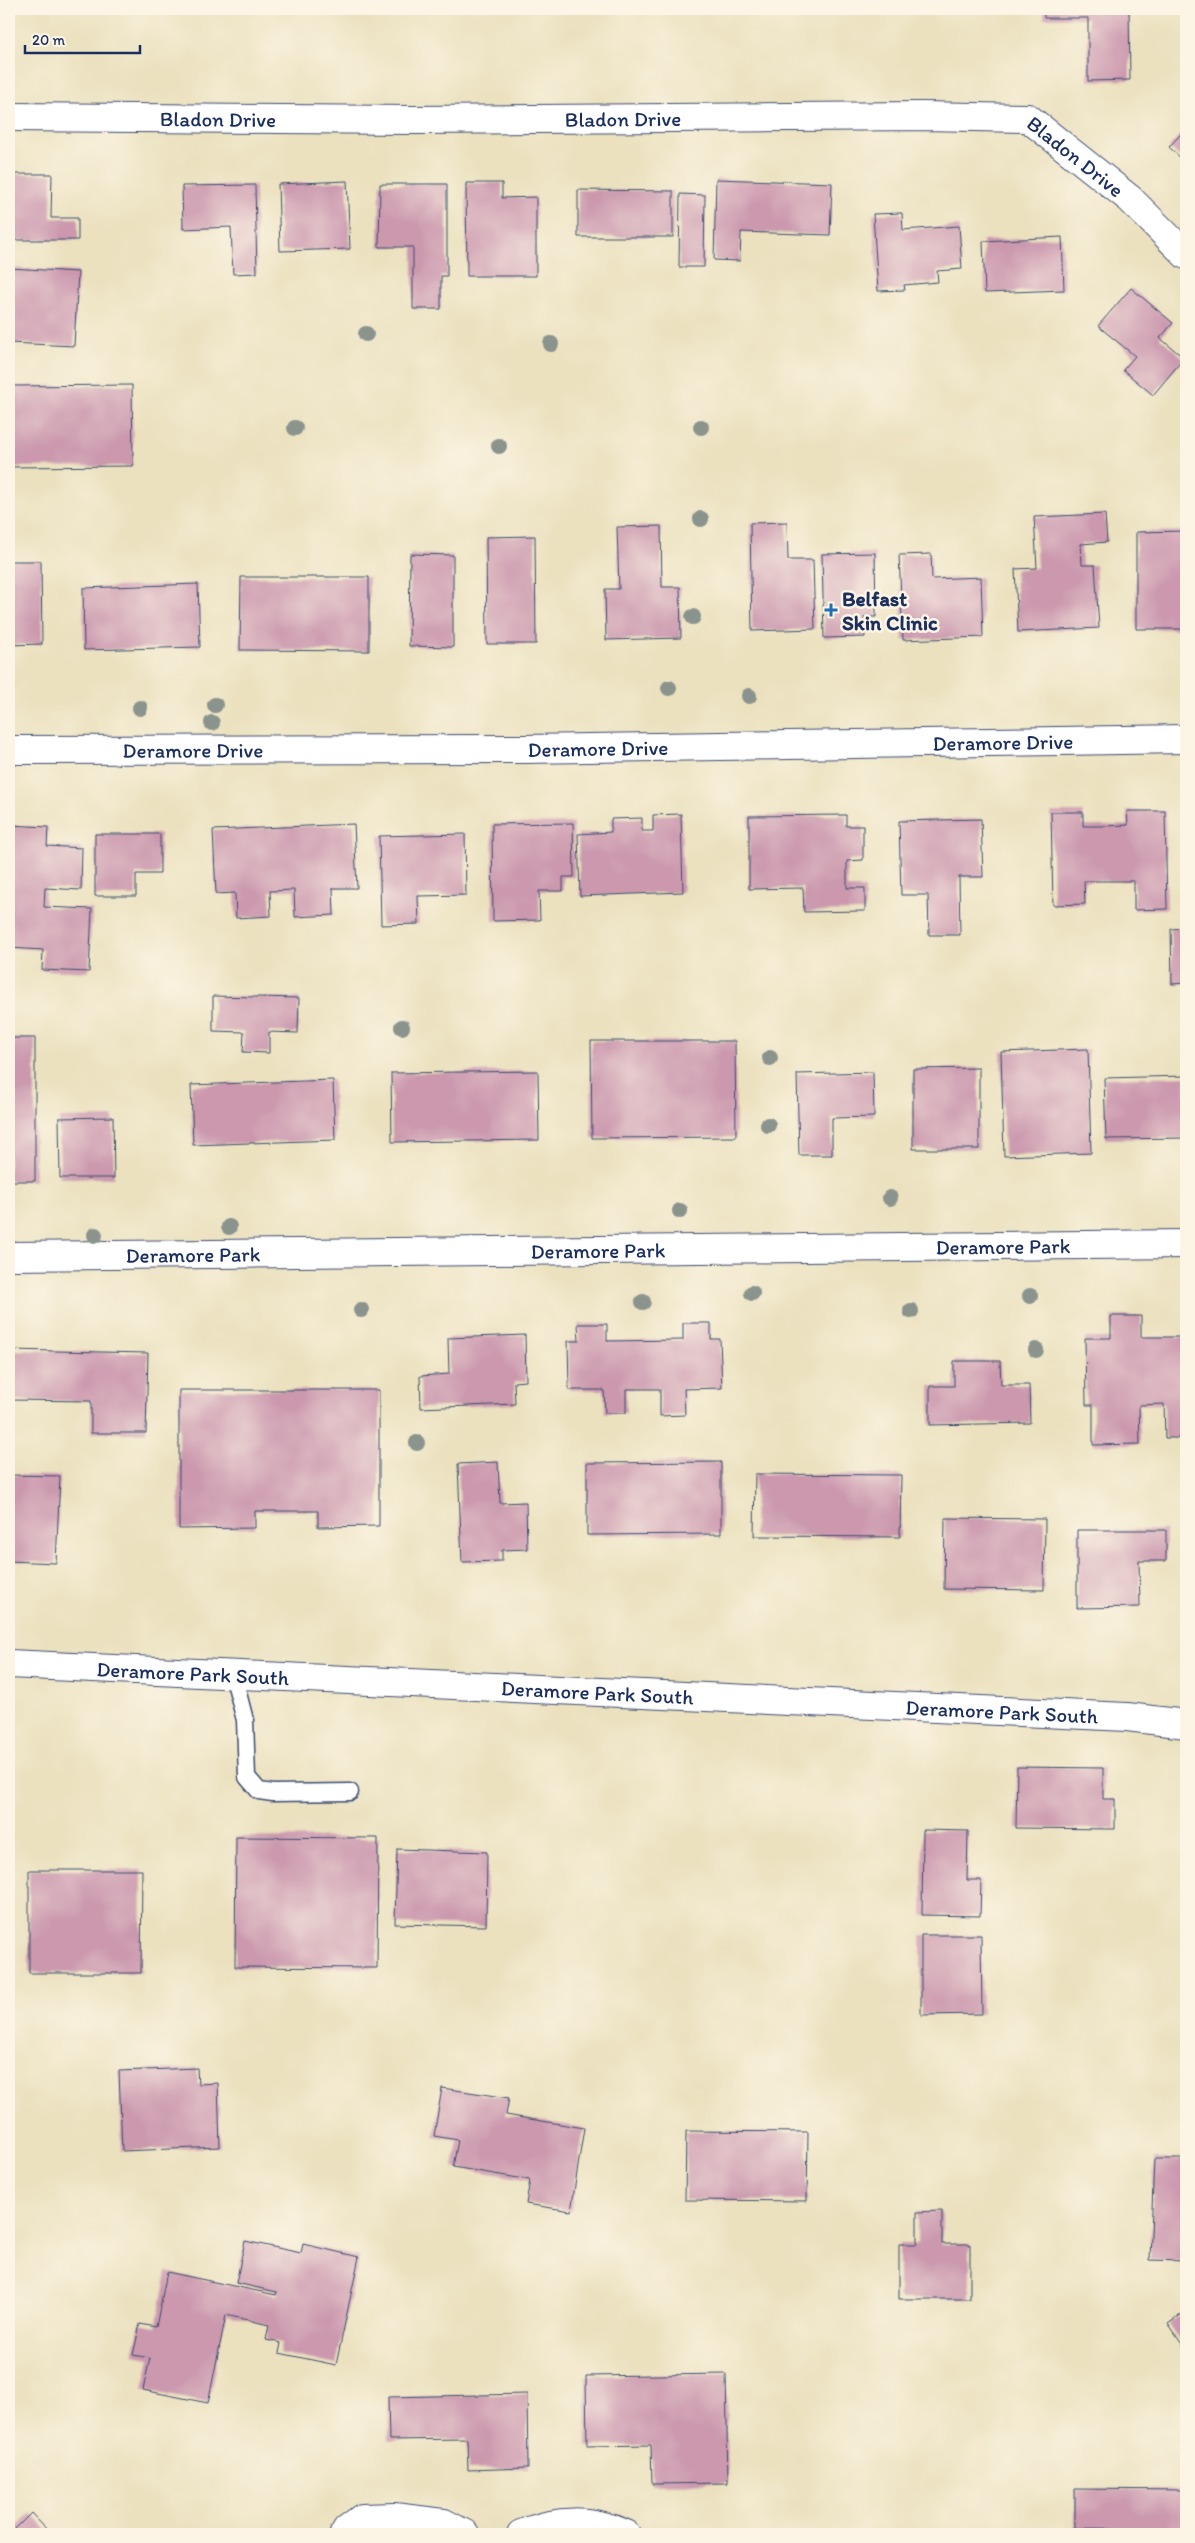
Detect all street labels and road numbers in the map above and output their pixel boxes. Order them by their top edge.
street label: Bladon Drive [565,105,681,131]
street label: Bladon Drive [160,106,276,131]
street label: Bladon Drive [1022,110,1129,202]
street label: Deramore Drive [932,728,1074,755]
street label: Deramore Drive [527,734,669,761]
street label: Deramore Drive [123,737,263,762]
street label: Deramore Park [935,1233,1071,1259]
street label: Deramore Park [530,1237,666,1263]
street label: Deramore Park [126,1241,261,1267]
street label: Deramore Park South [96,1656,290,1690]
street label: Deramore Park South [500,1675,695,1709]
street label: Deramore Park South [905,1694,1099,1728]

